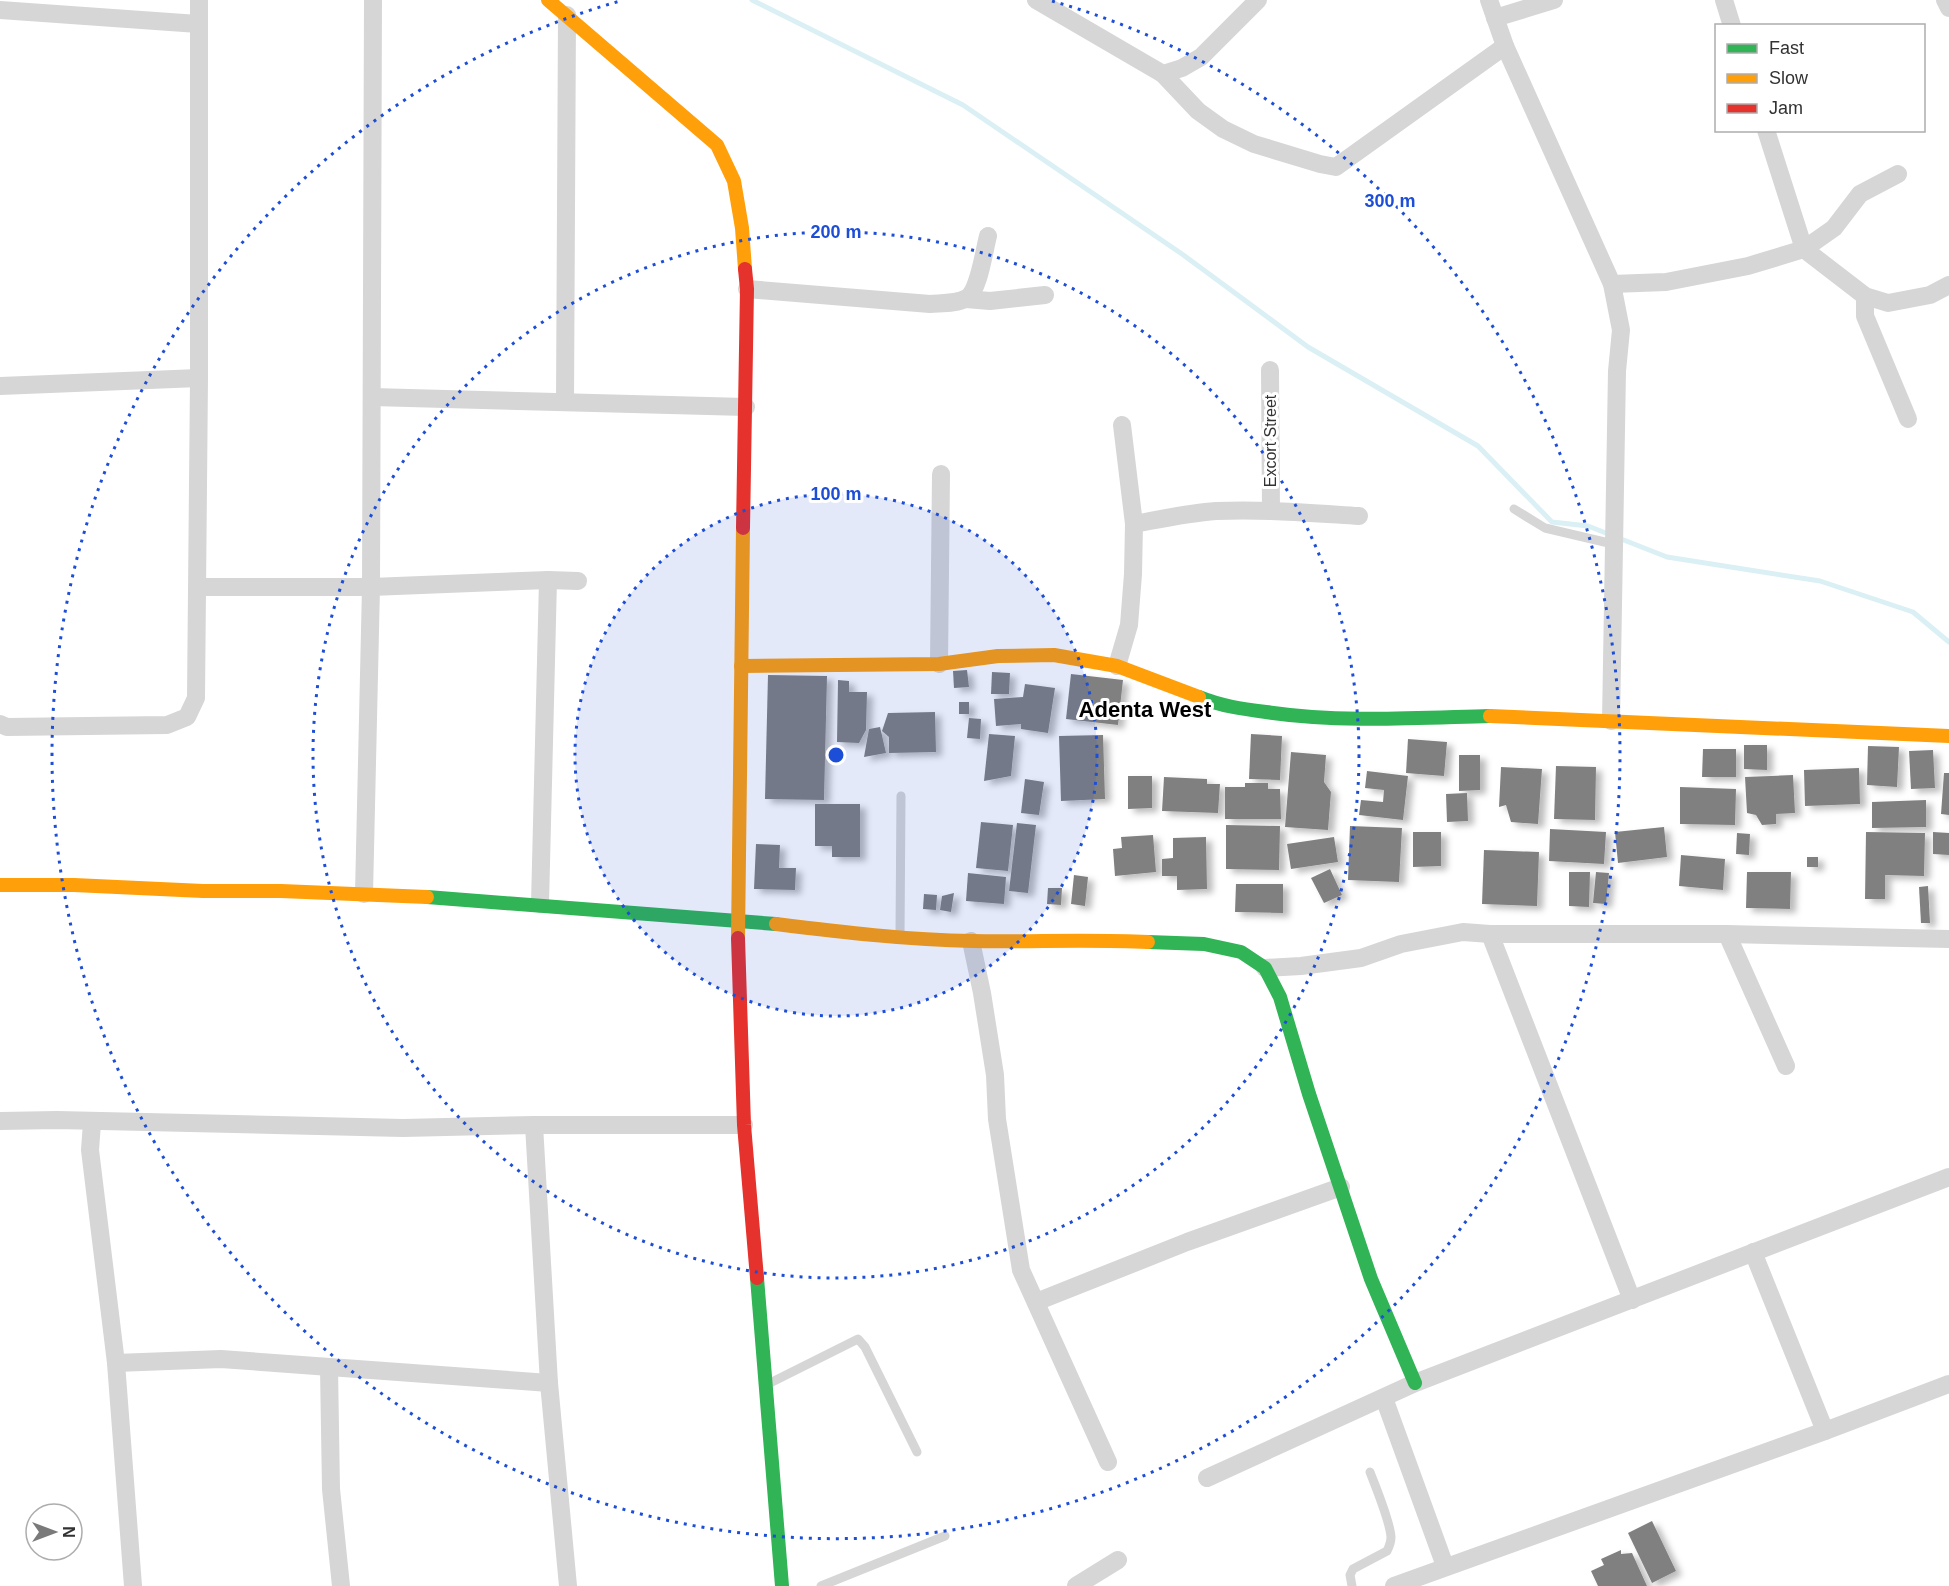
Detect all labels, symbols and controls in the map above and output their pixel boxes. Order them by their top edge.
legend [1715,24,1925,132]
text: Fast [1769,38,1804,58]
text: Slow [1769,68,1809,88]
text: Jam [1769,98,1803,118]
text: 300 m [1364,191,1416,211]
text: 200 m [810,222,862,242]
street label: Excort Street [1262,394,1279,487]
text: 100 m [810,484,862,504]
district label: Adenta West [1079,697,1212,722]
centre of rings [826,745,846,765]
north arrow [24,1502,84,1562]
text: N [60,1526,77,1538]

